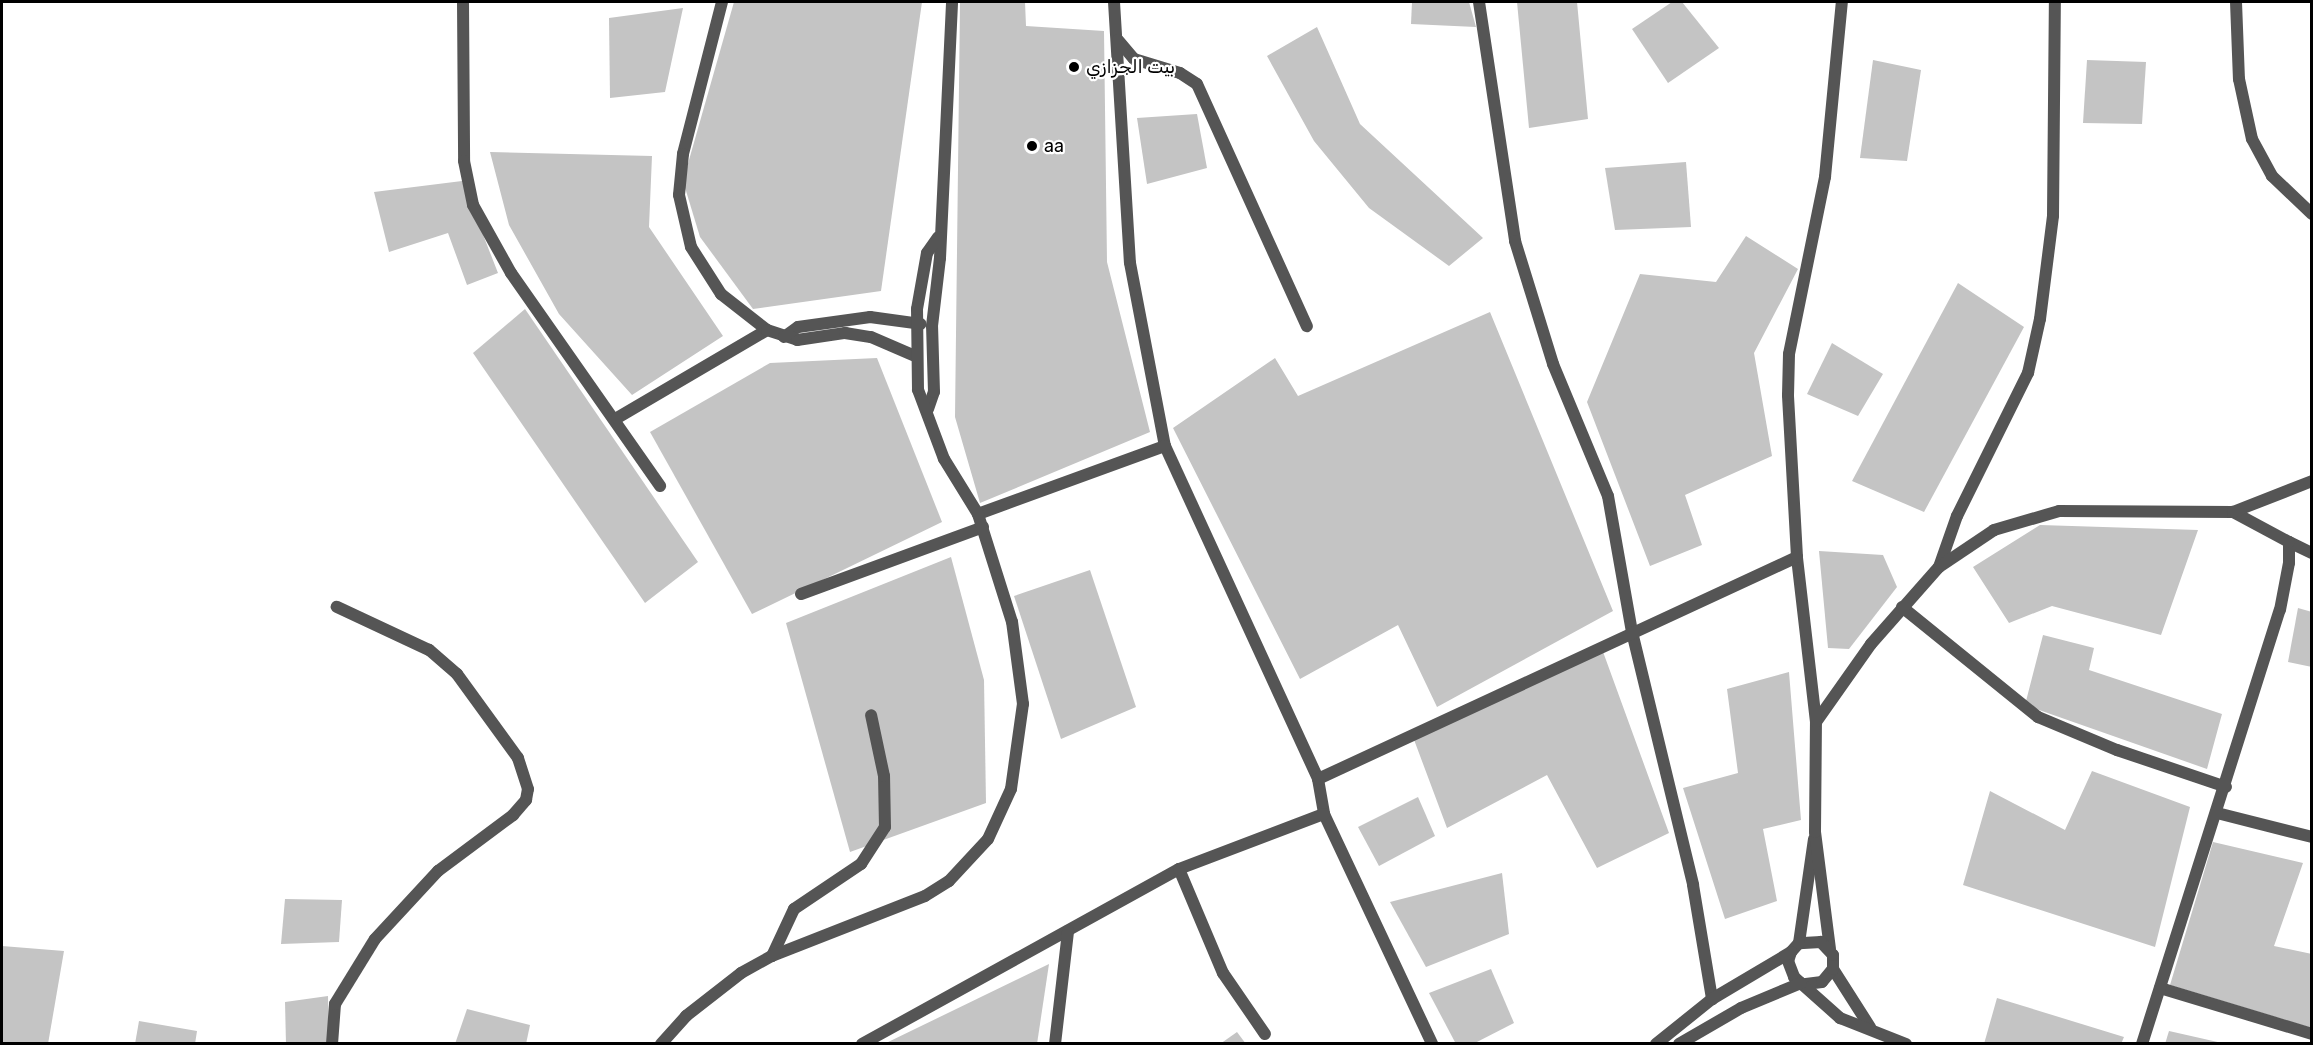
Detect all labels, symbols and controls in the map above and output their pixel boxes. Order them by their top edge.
place label: بيت الجزازي [1086,56,1175,78]
marker: بيت الجزازي [1067,60,1081,74]
place label: aa [1044,135,1064,157]
marker: aa [1025,139,1039,153]

